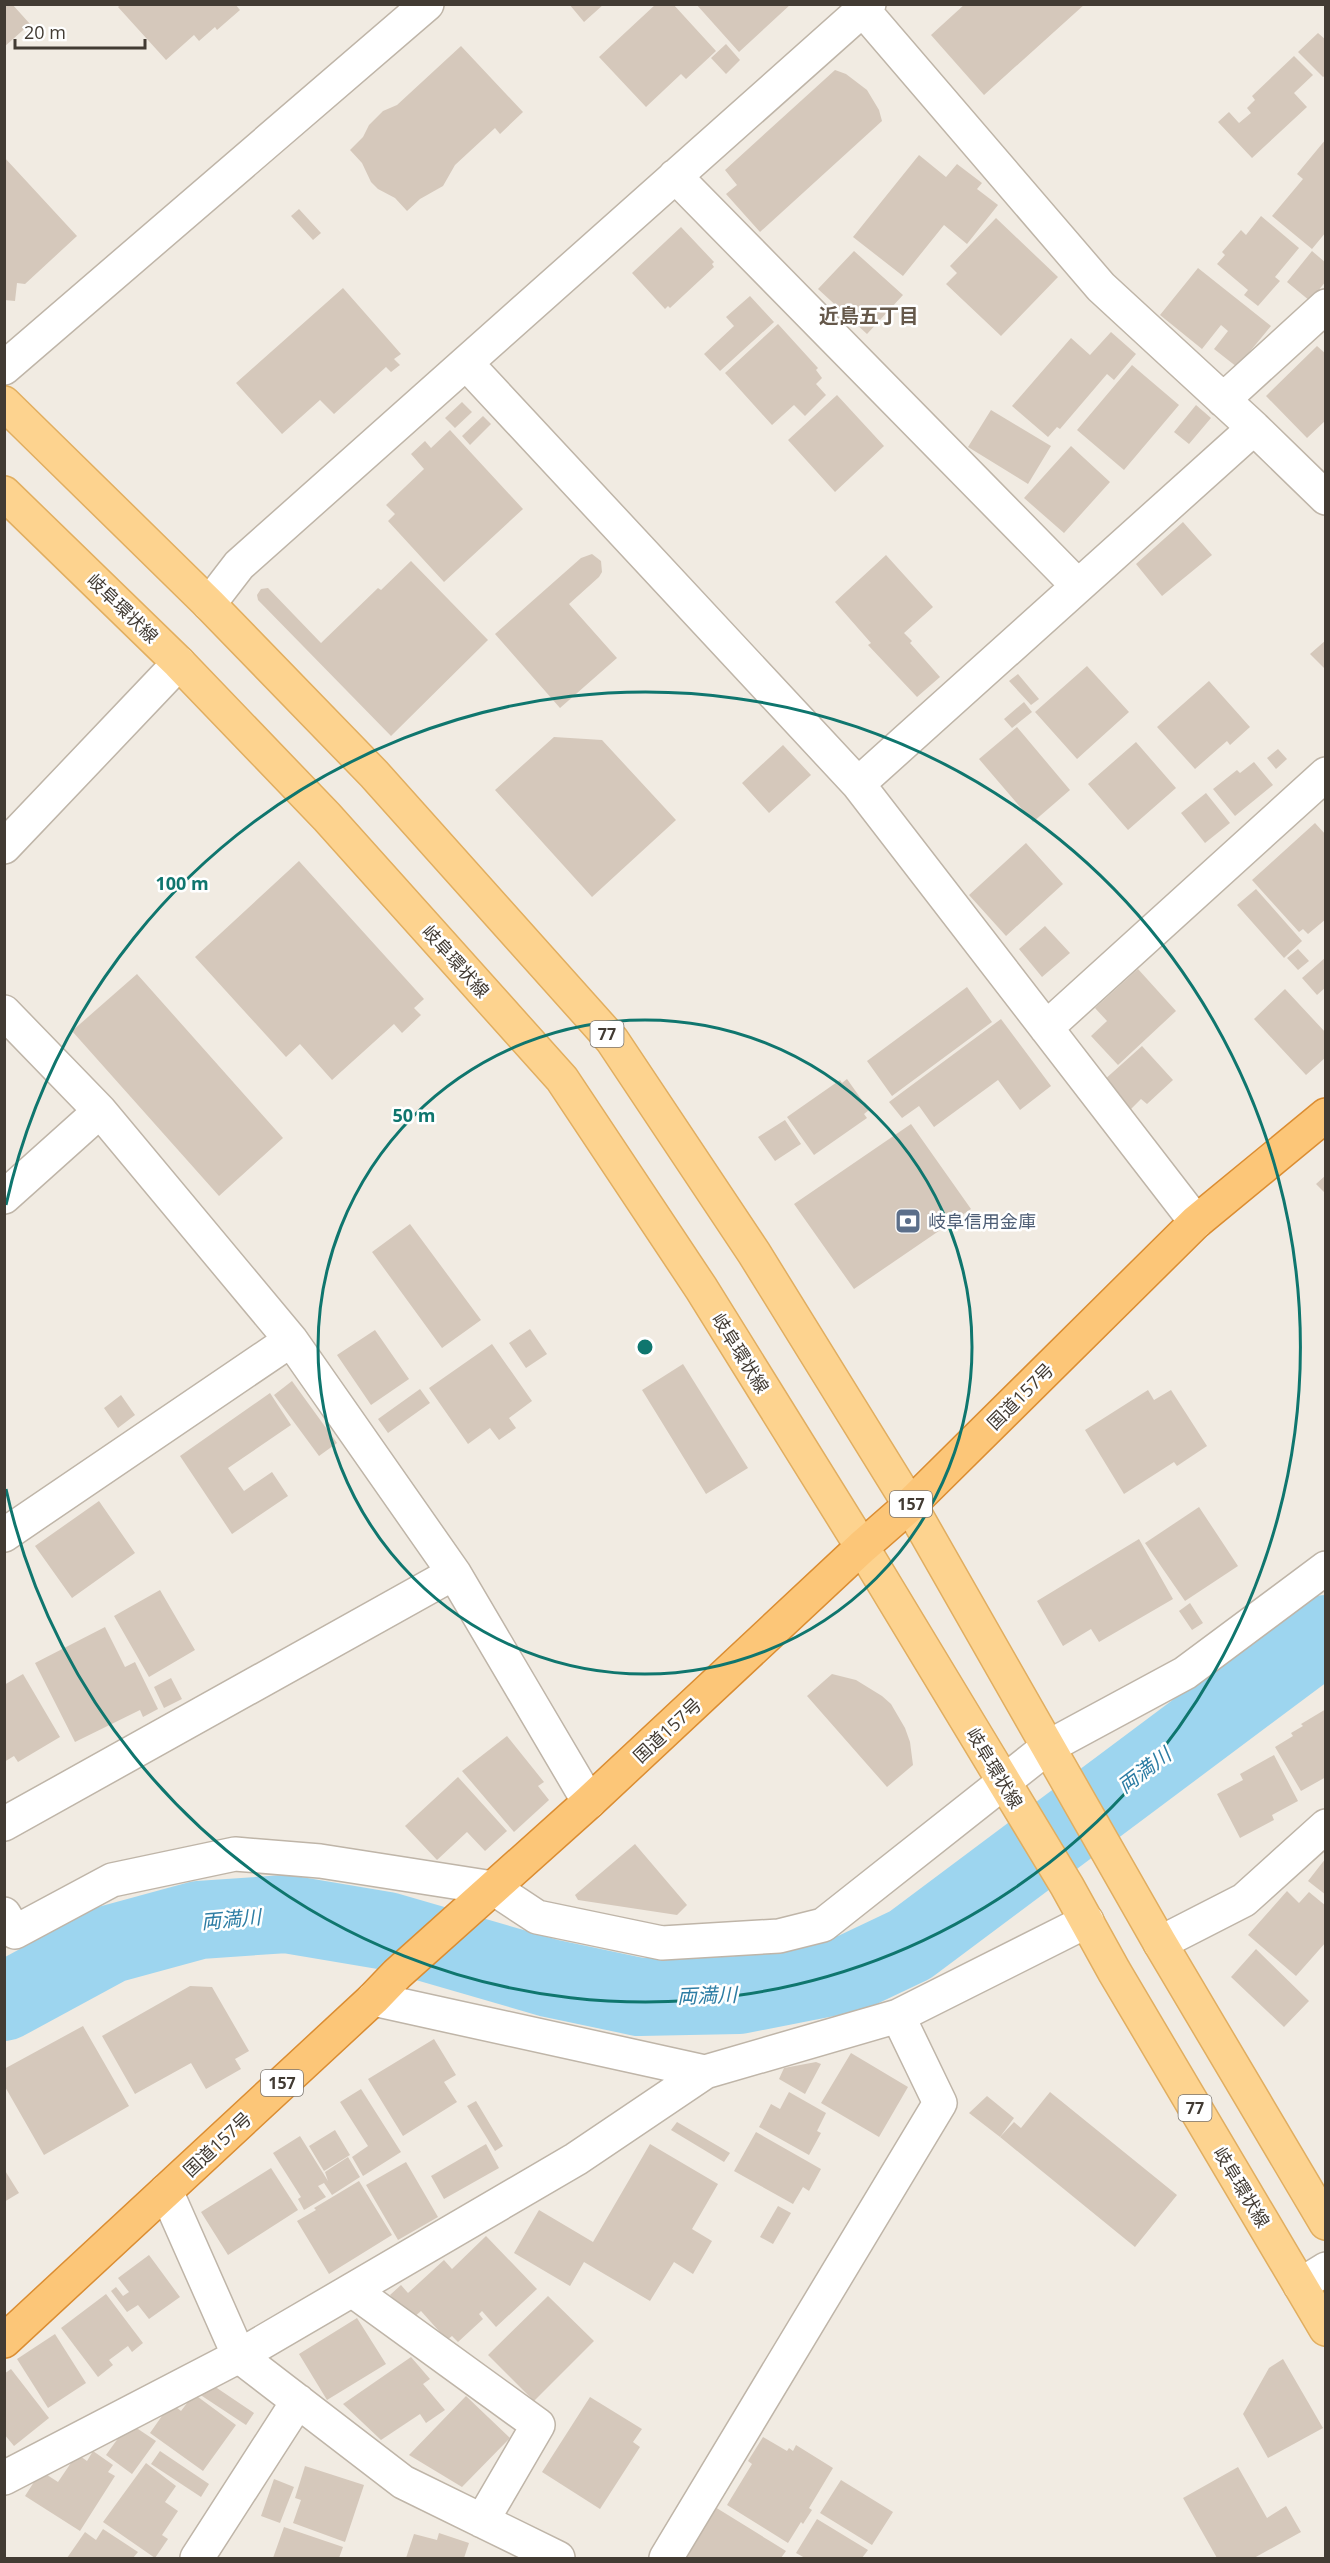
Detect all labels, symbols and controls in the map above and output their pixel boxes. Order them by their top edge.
scale bar [15,12,146,50]
text: 20 m [24,20,66,44]
district label: 近島五丁目 [819,302,919,329]
street label: 岐阜環状線 [82,568,164,648]
text: 100 m [155,871,209,895]
street label: 岐阜環状線 [417,920,495,1002]
road number: 77 [590,1021,624,1047]
text: 50 m [393,1103,435,1127]
bank icon: 岐阜信用金庫 [893,1206,923,1236]
place label: 岐阜信用金庫 [928,1209,1036,1233]
street label: 岐阜環状線 [707,1308,775,1398]
centre of rings [635,1337,655,1357]
street label: 国道157号 [982,1358,1058,1434]
road number: 157 [890,1491,932,1517]
street label: 国道157号 [628,1692,706,1768]
street label: 岐阜環状線 [962,1723,1028,1813]
water label: 両満川 [1112,1740,1178,1799]
water label: 両満川 [200,1903,264,1935]
water label: 両満川 [677,1980,739,2010]
road number: 157 [261,2070,303,2096]
road number: 77 [1178,2095,1212,2121]
street label: 国道157号 [178,2106,256,2182]
street label: 岐阜環状線 [1209,2142,1275,2232]

